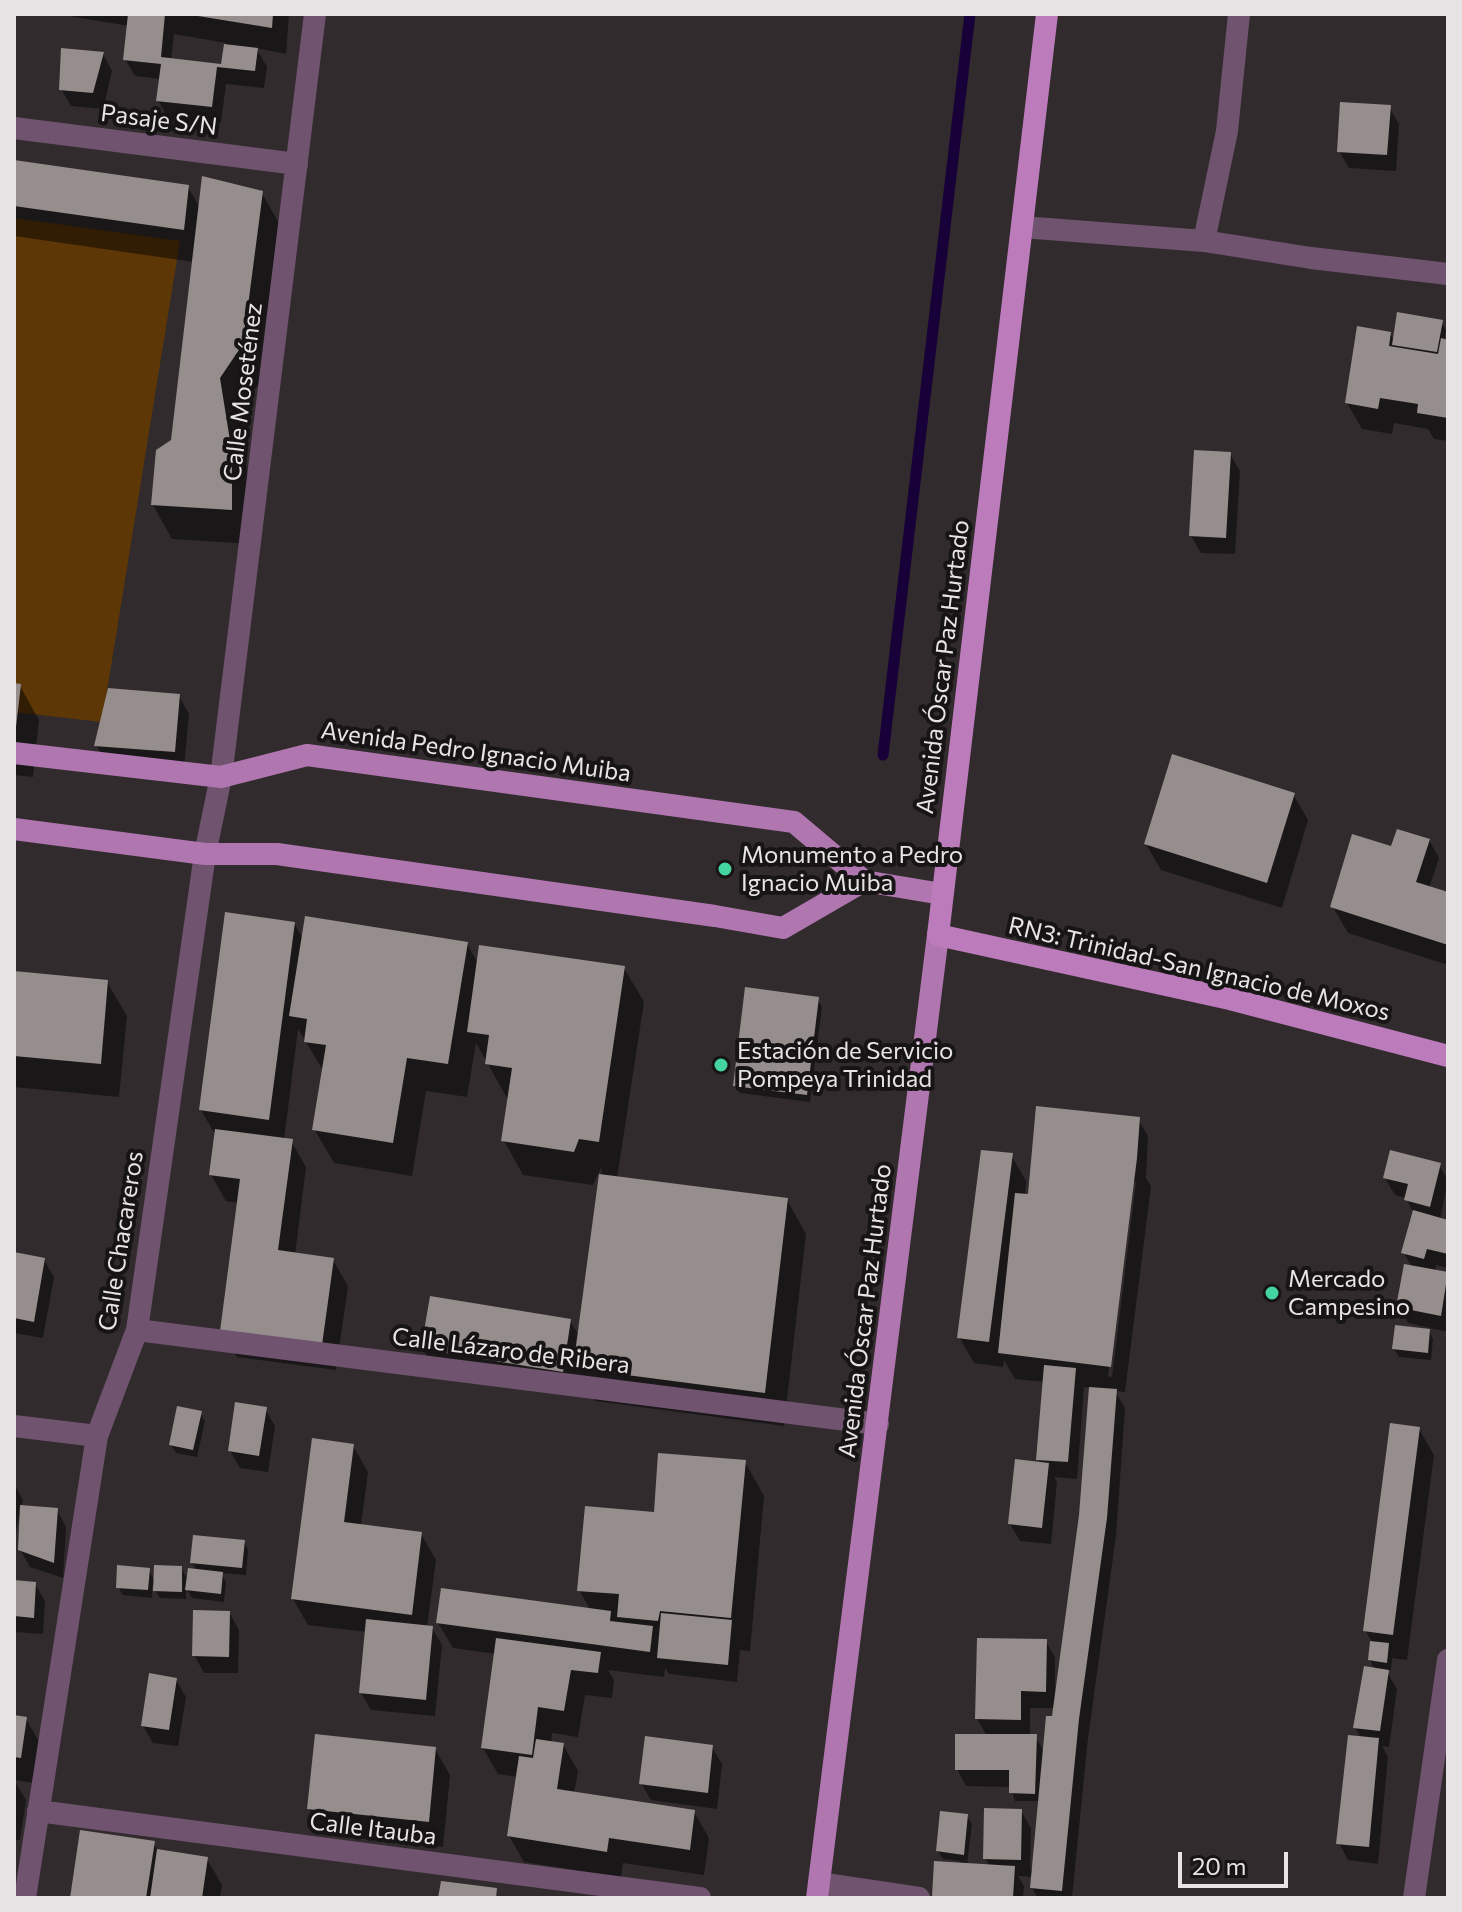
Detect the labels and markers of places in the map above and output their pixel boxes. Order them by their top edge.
place label: Monumento a Pedro Ignacio Muiba [741,841,963,897]
marker: Monumento a Pedro Ignacio Muiba [716,860,734,878]
place label: Estación de Servicio Pompeya Trinidad [737,1037,953,1093]
marker: Estación de Servicio Pompeya Trinidad [712,1056,730,1074]
place label: Mercado Campesino [1288,1265,1410,1321]
marker: Mercado Campesino [1263,1284,1281,1302]

